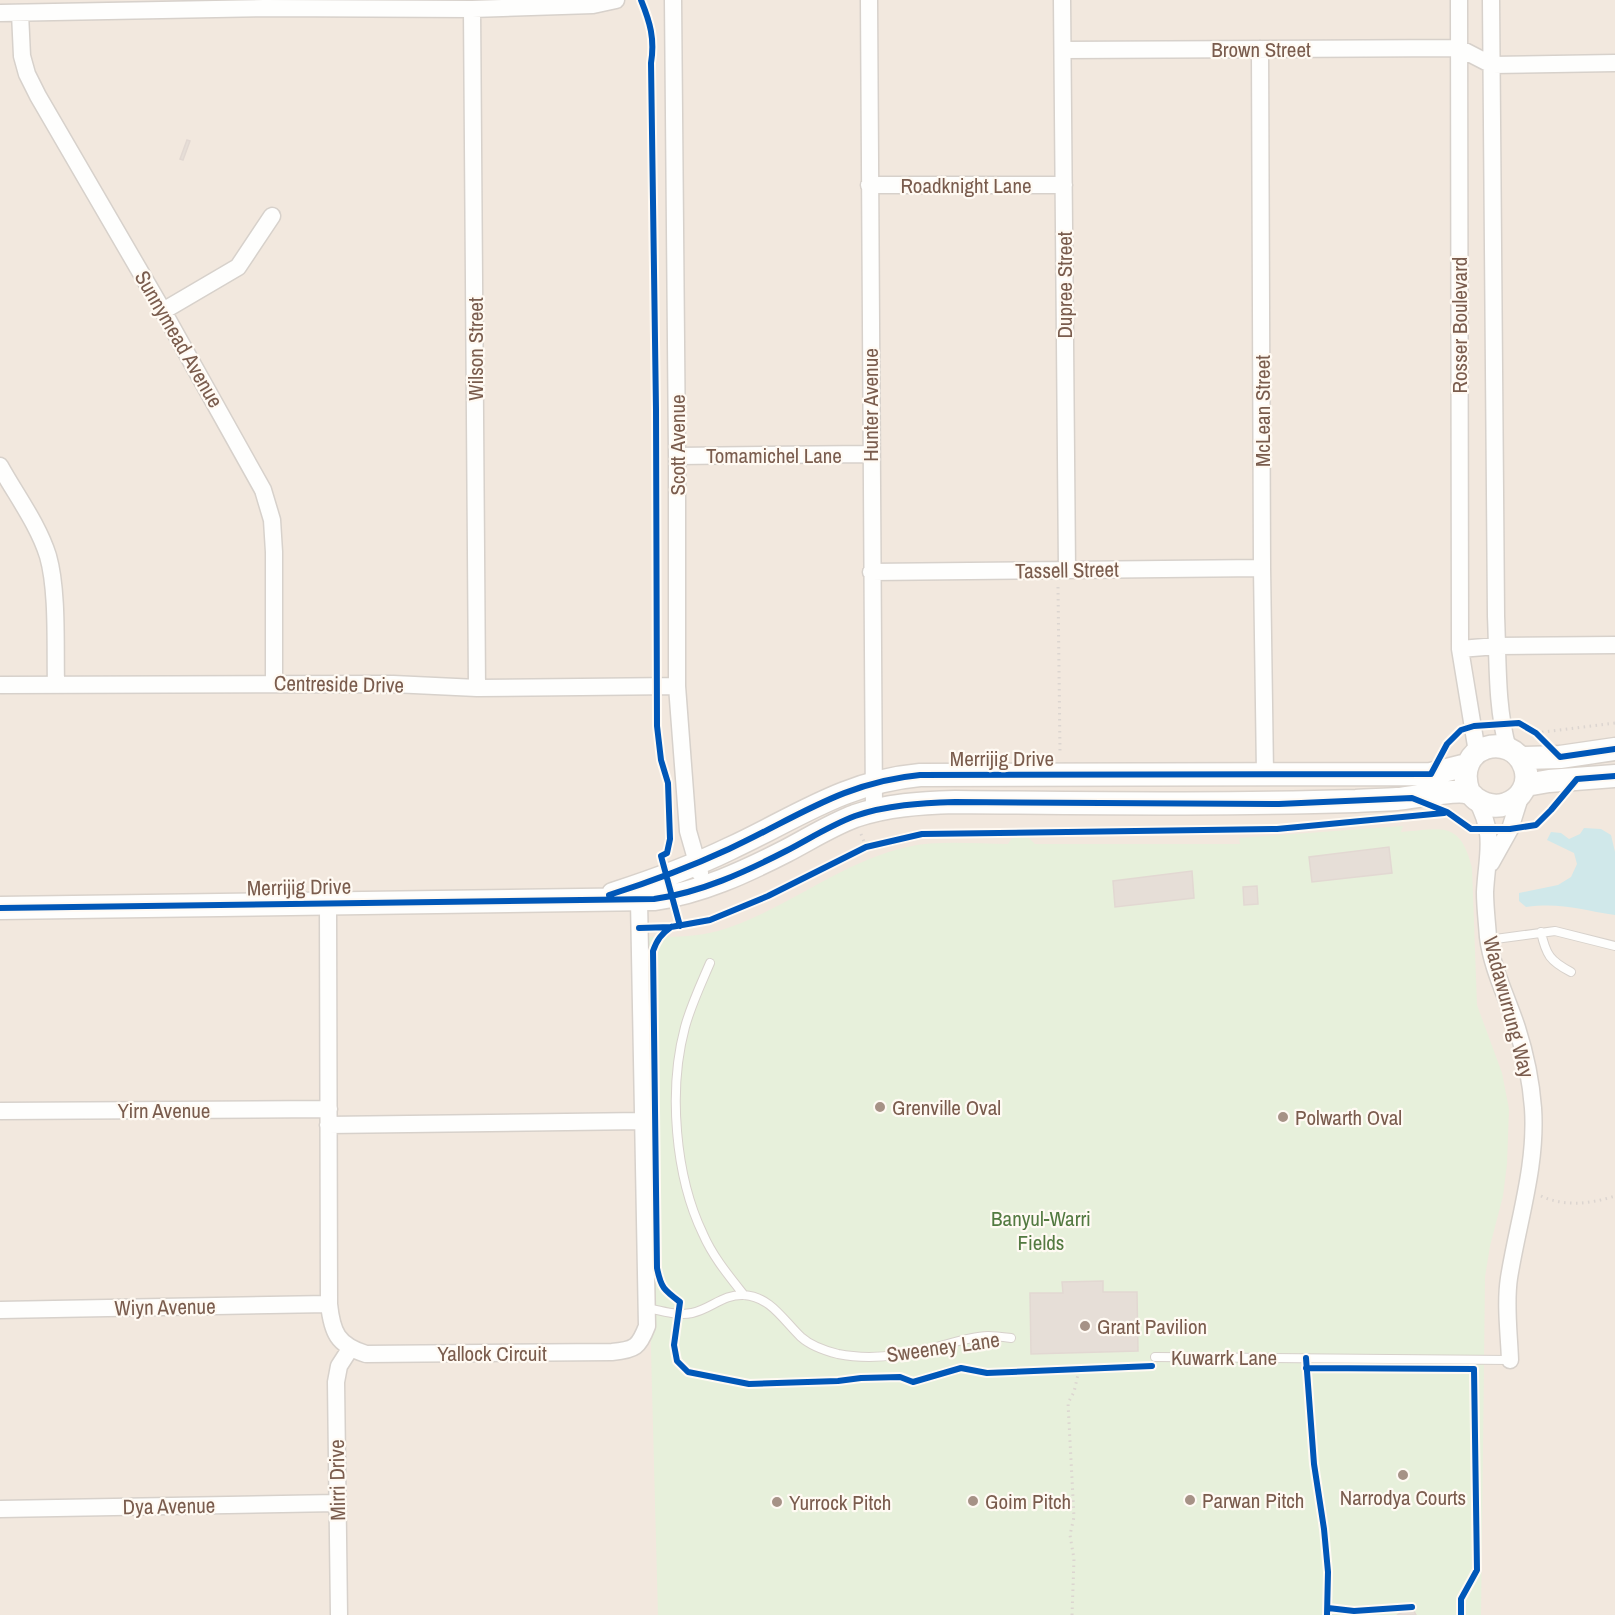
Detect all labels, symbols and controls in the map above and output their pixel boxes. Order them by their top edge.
street label: Brown Street [1211,35,1311,64]
street label: Roadknight Lane [900,171,1032,200]
street label: Dupree Street [1050,231,1079,339]
street label: Rosser Boulevard [1445,257,1474,393]
street label: Sunnymead Avenue [128,265,230,413]
street label: Wilson Street [461,297,490,401]
street label: Hunter Avenue [856,348,885,462]
street label: McLean Street [1248,355,1277,467]
street label: Scott Avenue [663,394,692,496]
street label: Tomamichel Lane [706,441,842,470]
street label: Tassell Street [1015,555,1119,585]
street label: Centreside Drive [274,668,404,700]
street label: Merrijig Drive [950,744,1054,773]
street label: Merrijig Drive [247,872,351,902]
street label: Wadawurrung Way [1476,933,1542,1081]
place label: Grenville Oval [892,1093,1001,1122]
street label: Yirn Avenue [118,1096,210,1125]
marker: Grenville Oval [873,1100,887,1114]
place label: Polwarth Oval [1295,1103,1402,1132]
marker: Polwarth Oval [1276,1110,1290,1124]
park label: Banyul-Warri Fields [991,1204,1091,1257]
street label: Wiyn Avenue [114,1292,216,1322]
place label: Grant Pavilion [1097,1312,1207,1341]
marker: Grant Pavilion [1078,1319,1092,1333]
street label: Sweeney Lane [885,1325,1001,1369]
street label: Yallock Circuit [437,1339,547,1368]
street label: Kuwarrk Lane [1171,1343,1277,1372]
street label: Mirri Drive [322,1439,352,1521]
marker: Narrodya Courts [1396,1468,1410,1482]
place label: Narrodya Courts [1340,1483,1466,1512]
place label: Parwan Pitch [1202,1486,1304,1515]
place label: Goim Pitch [985,1487,1071,1516]
place label: Yurrock Pitch [789,1488,891,1517]
street label: Dya Avenue [122,1491,216,1521]
marker: Parwan Pitch [1183,1493,1197,1507]
marker: Goim Pitch [966,1494,980,1508]
marker: Yurrock Pitch [770,1495,784,1509]

